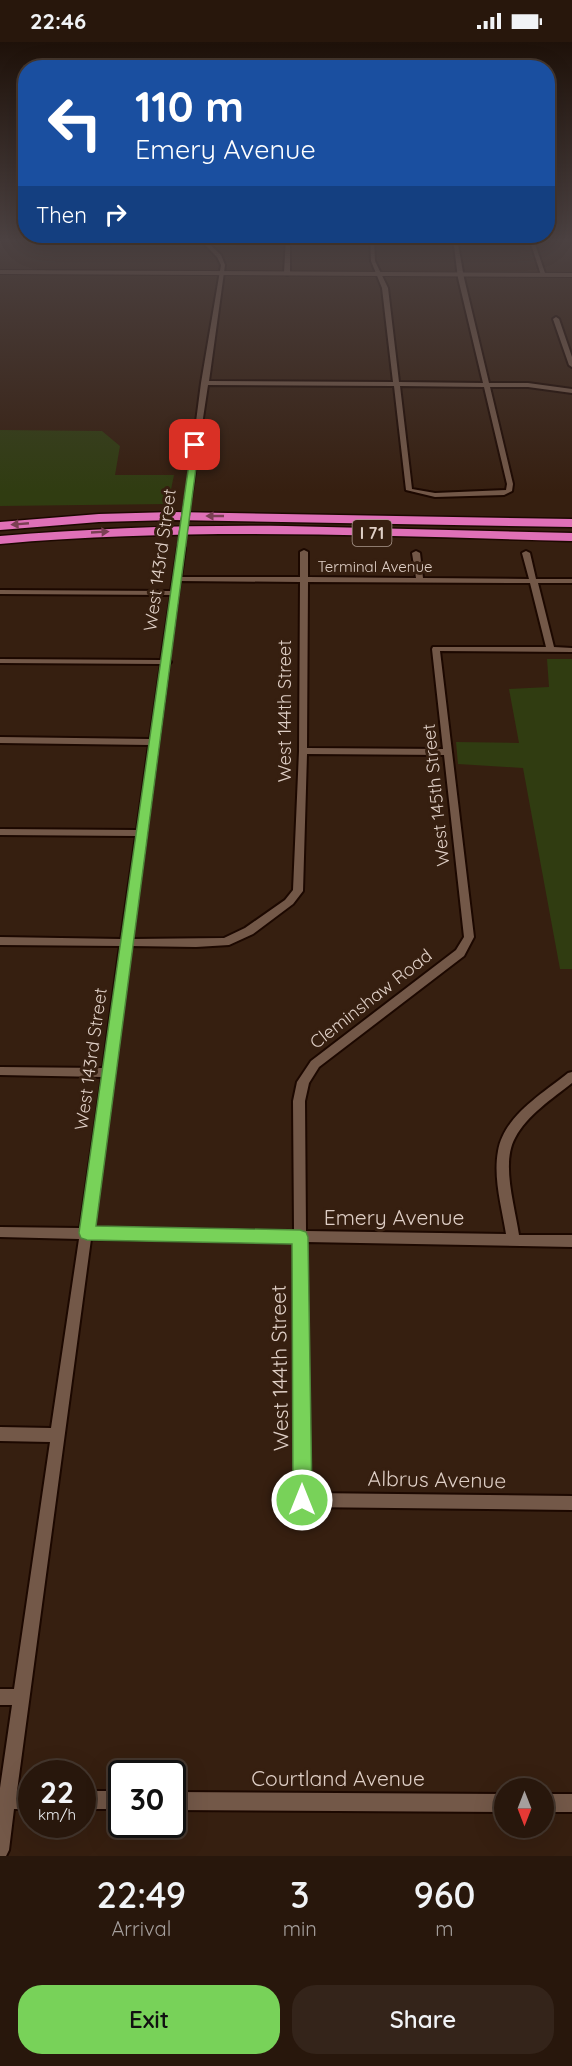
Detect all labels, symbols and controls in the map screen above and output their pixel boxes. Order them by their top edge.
text: 22:46 [30,7,86,35]
text: 110 m [135,80,244,133]
icon: left [36,84,114,162]
text: Emery Avenue [135,132,316,166]
icon: right [99,198,132,231]
text: Then [36,201,87,229]
pin [169,419,220,470]
icon: arrive [178,428,211,461]
street label: West 143rd Street [138,487,181,633]
one-way arrow [206,511,225,521]
one-way arrow [11,519,30,529]
road number: I 71 [352,520,392,546]
one-way arrow [91,527,110,537]
street label: Terminal Avenue [317,557,433,576]
street label: West 144th Street [273,640,296,782]
street label: West 145th Street [417,723,454,867]
street label: Cleminshaw Road [305,944,437,1054]
street label: West 143rd Street [69,986,112,1132]
street label: Emery Avenue [324,1204,464,1230]
street label: West 144th Street [265,1285,293,1451]
street label: Albrus Avenue [368,1465,507,1493]
position arrow [270,1468,334,1532]
speed limit sign: 30 [108,1760,186,1838]
street label: Courtland Avenue [251,1765,425,1791]
text: 22 [40,1773,74,1811]
north arrow [494,1778,554,1838]
map controls [494,1778,554,1838]
text: km/h [38,1805,76,1824]
text: 22:49 [97,1872,186,1917]
text: 3 [290,1872,309,1917]
text: 960 [413,1872,475,1917]
text: Arrival [111,1916,171,1941]
text: min [283,1916,317,1941]
text: m [435,1916,454,1941]
button: Exit [18,1985,280,2054]
button: Share [292,1985,554,2054]

